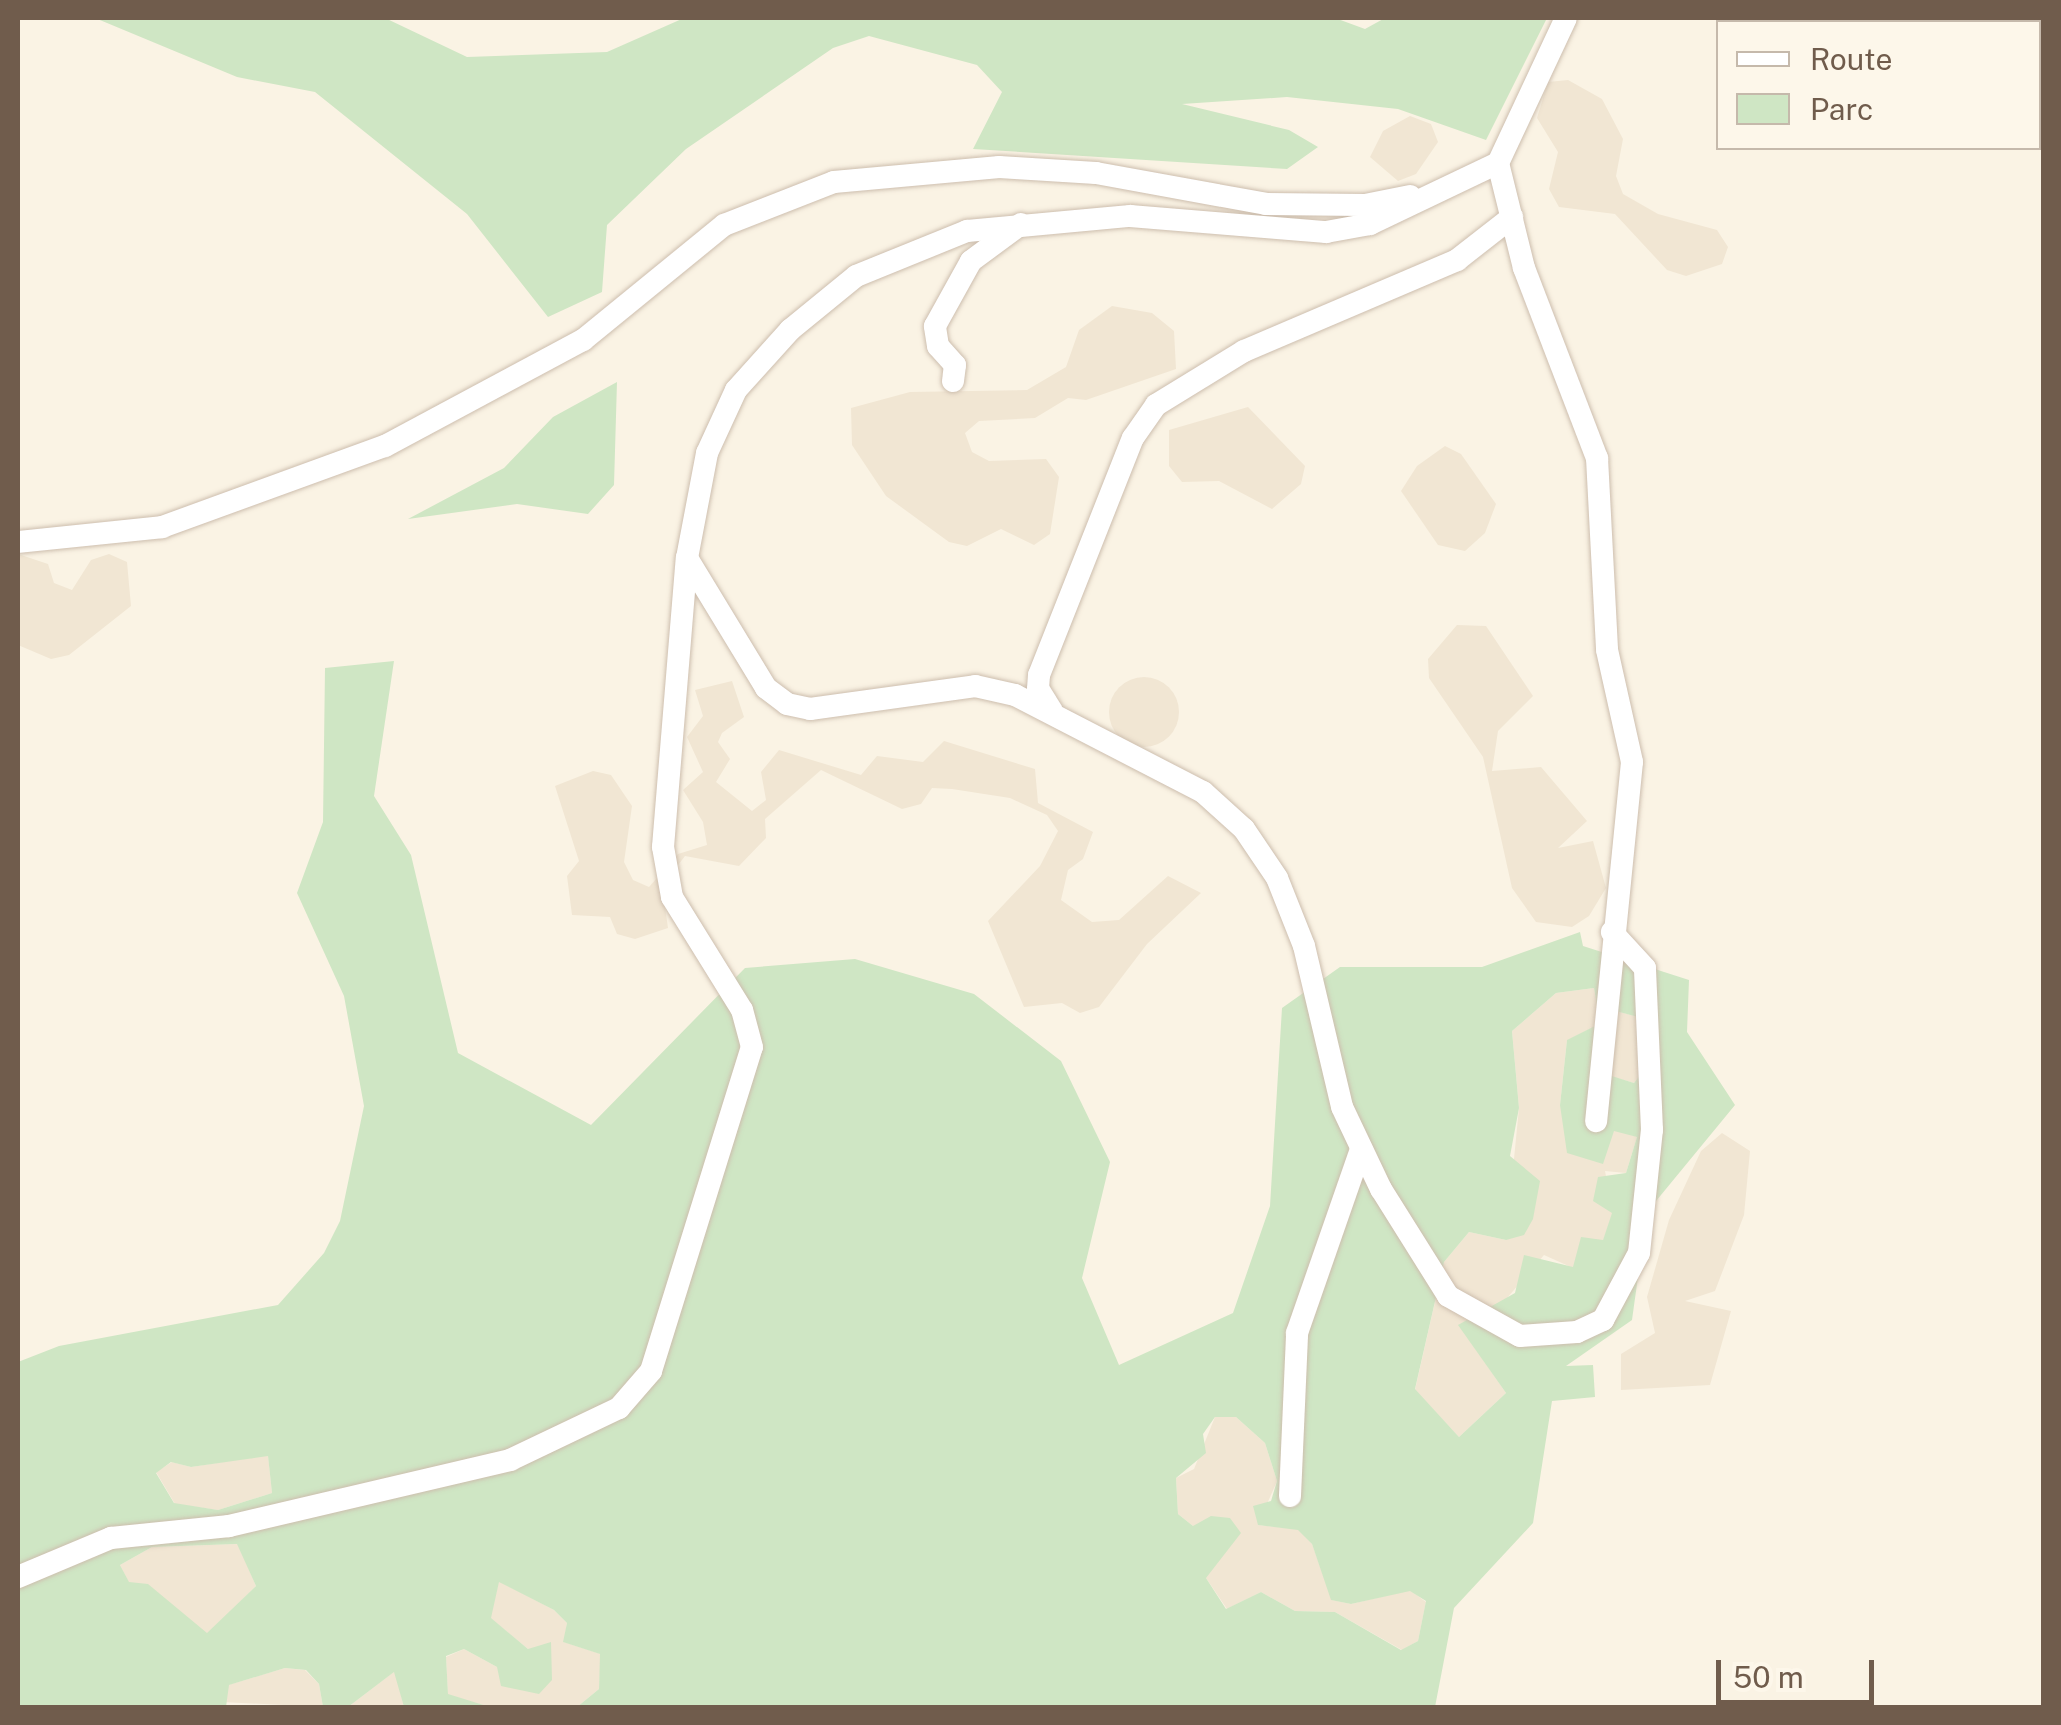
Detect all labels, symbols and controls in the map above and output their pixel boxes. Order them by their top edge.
legend [1716,20,2041,150]
text: Route [1810,41,1892,77]
text: Parc [1810,91,1873,127]
scale bar [1721,1640,1878,1702]
text: 50 m [1733,1659,1804,1695]

